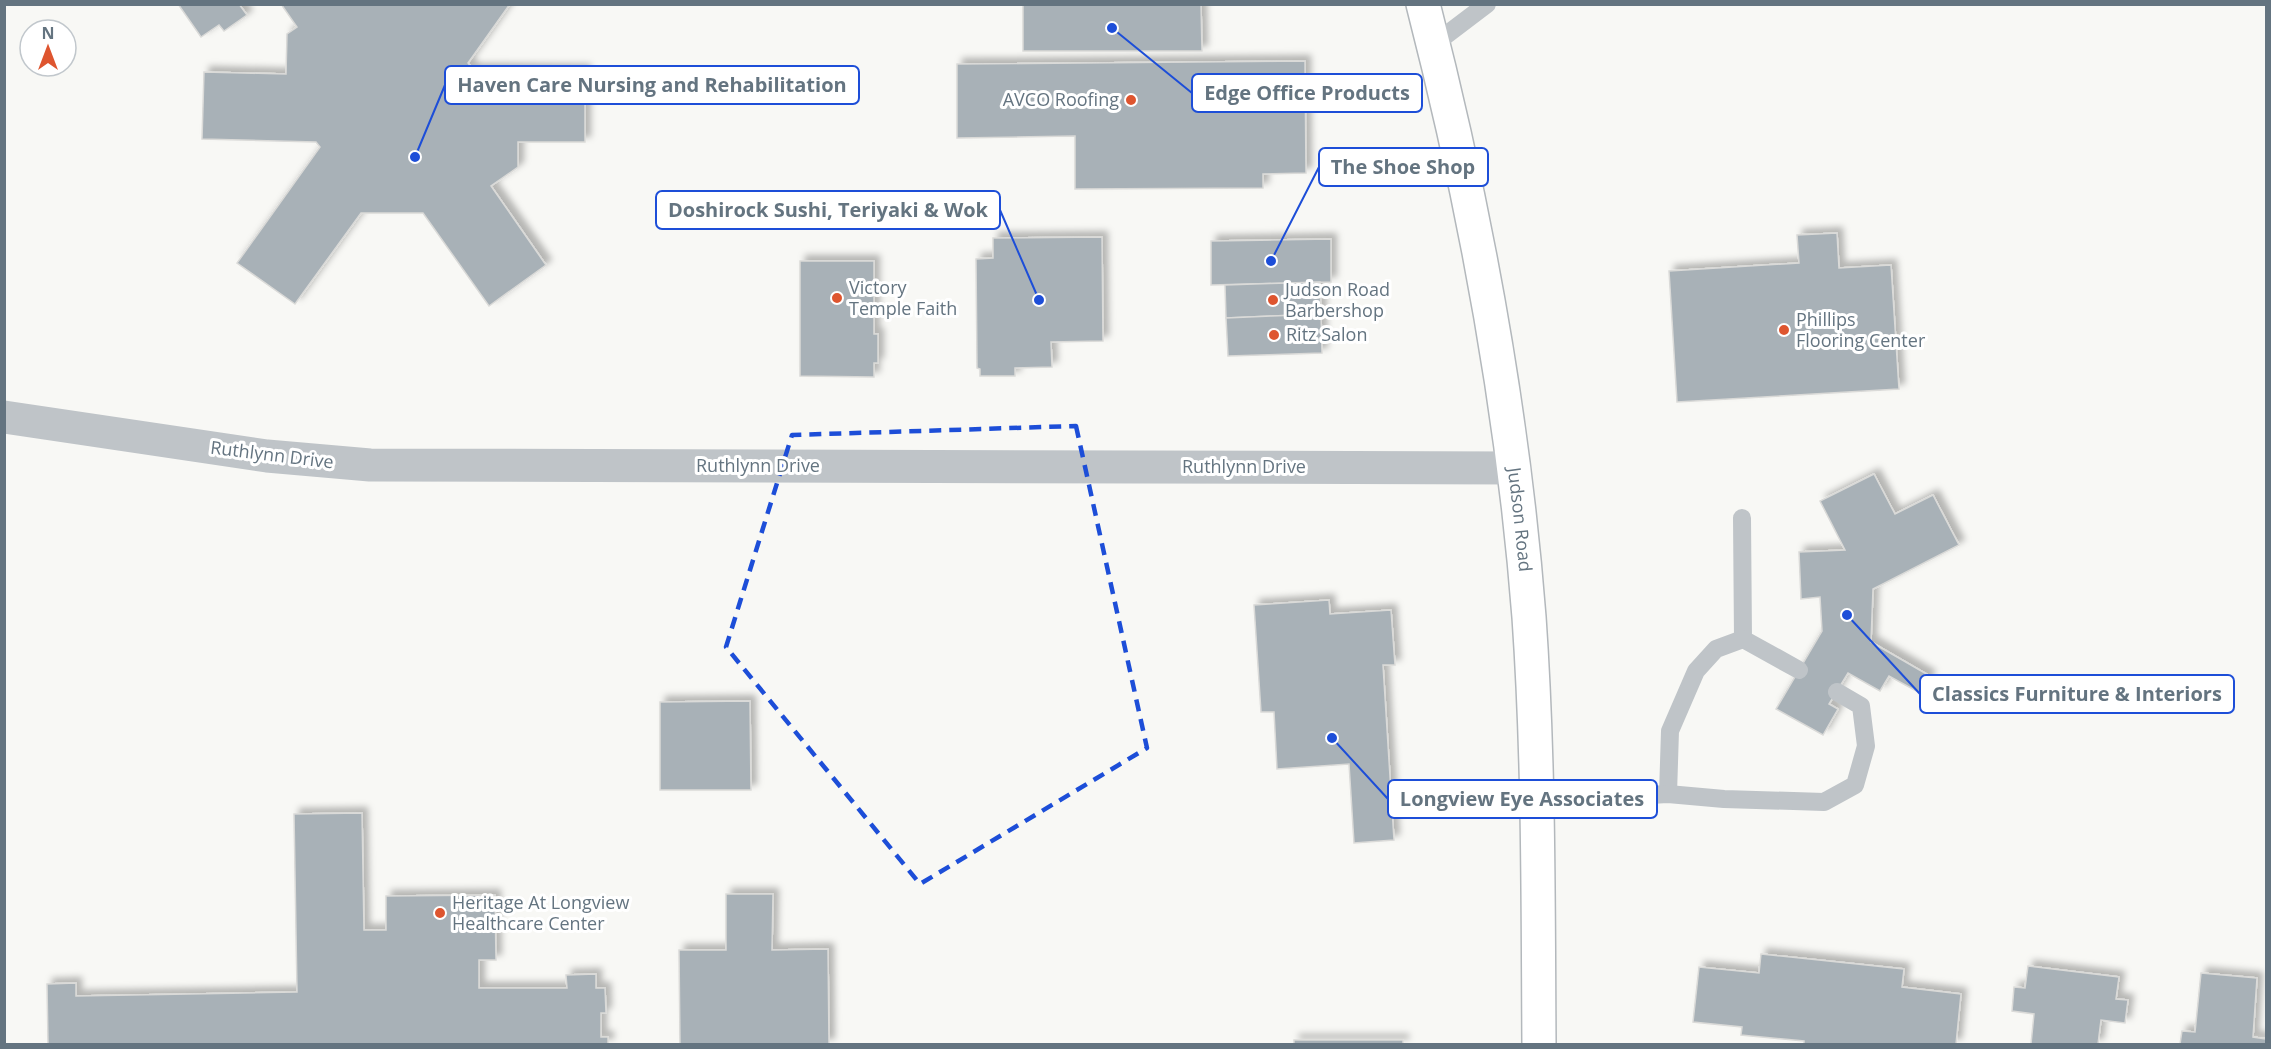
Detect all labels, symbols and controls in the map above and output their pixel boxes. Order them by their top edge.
north arrow [18,18,78,78]
text: N [41,22,55,44]
callout: Haven Care Nursing and Rehabilitation [445,66,859,104]
text: Haven Care Nursing and Rehabilitation [457,71,847,98]
callout: Edge Office Products [1192,74,1422,112]
text: Edge Office Products [1204,79,1410,106]
place label: AVCO Roofing [1003,87,1119,111]
marker: AVCO Roofing [1124,93,1138,107]
callout: The Shoe Shop [1319,148,1488,186]
text: The Shoe Shop [1331,153,1475,180]
callout: Doshirock Sushi, Teriyaki & Wok [656,191,1000,229]
text: Doshirock Sushi, Teriyaki & Wok [668,196,989,223]
place label: Victory Temple Faith [849,275,957,320]
place label: Judson Road Barbershop [1283,277,1390,322]
marker: Victory Temple Faith [830,291,844,305]
marker: Judson Road Barbershop [1266,293,1280,307]
place label: Phillips Flooring Center [1796,307,1926,352]
place label: Ritz Salon [1286,322,1367,346]
marker: Phillips Flooring Center [1777,323,1791,337]
marker: Ritz Salon [1267,328,1281,342]
street label: Ruthlynn Drive [209,435,335,473]
street label: Ruthlynn Drive [696,453,820,477]
street label: Ruthlynn Drive [1182,454,1306,478]
street label: Judson Road [1502,464,1538,573]
callout: Classics Furniture & Interiors [1920,675,2234,713]
text: Classics Furniture & Interiors [1932,680,2222,707]
callout: Longview Eye Associates [1388,780,1657,818]
text: Longview Eye Associates [1400,785,1644,812]
place label: Heritage At Longview Healthcare Center [452,890,629,935]
marker: Heritage At Longview Healthcare Center [433,906,447,920]

